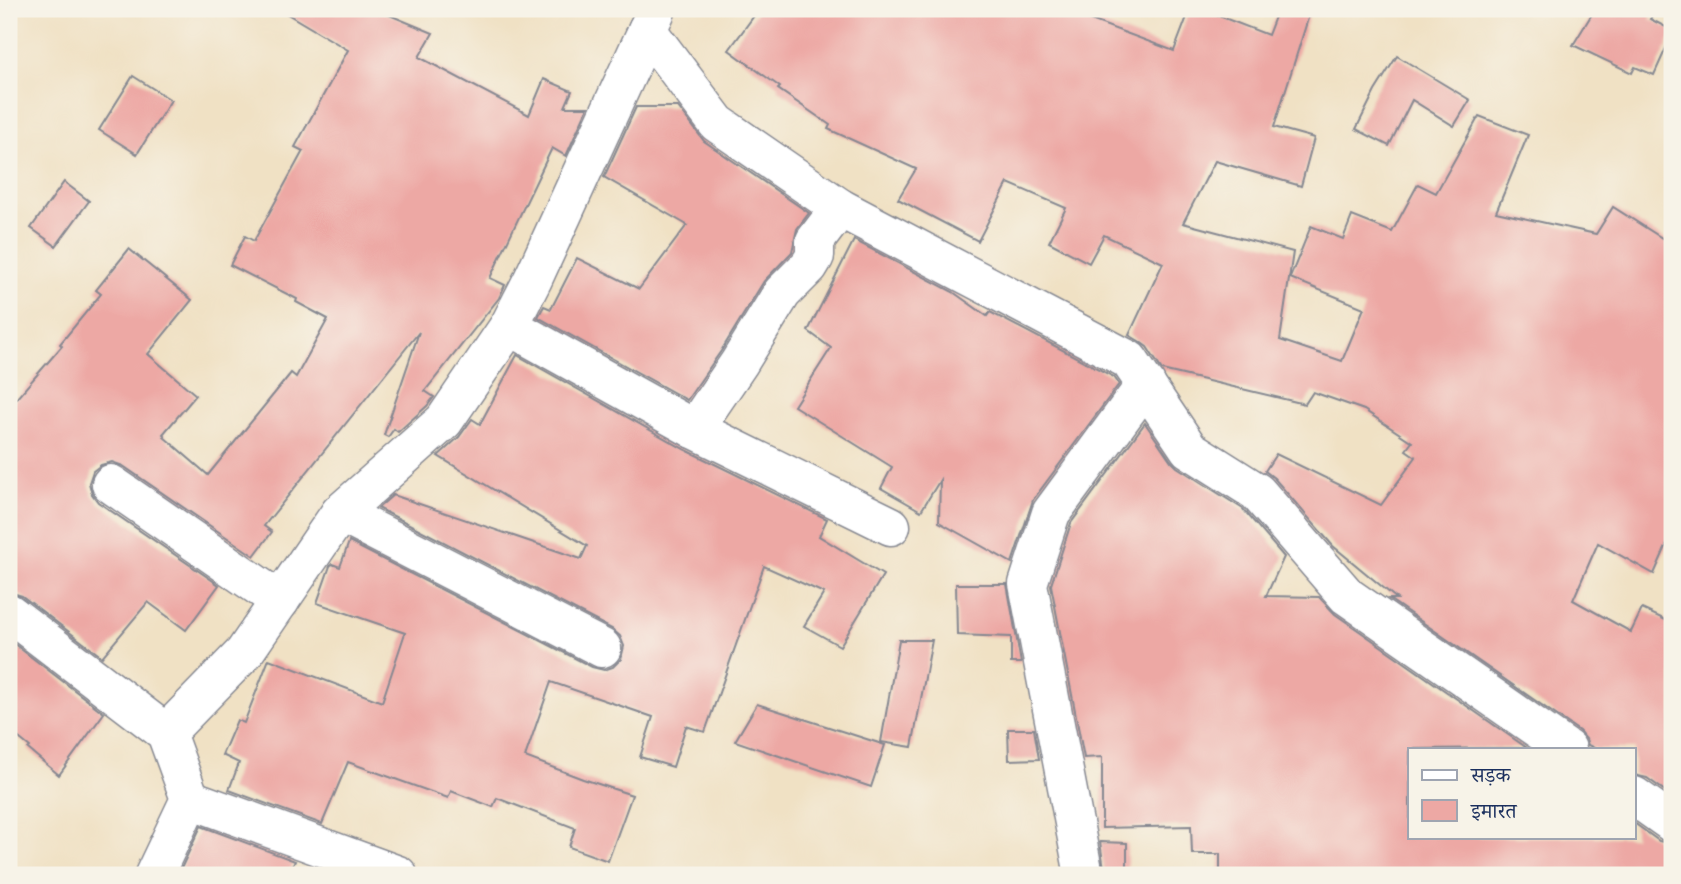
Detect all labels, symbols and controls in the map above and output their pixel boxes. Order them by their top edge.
legend [1408,748,1636,838]
text: सड़क [1470,761,1511,788]
text: इमारत [1470,797,1518,824]

